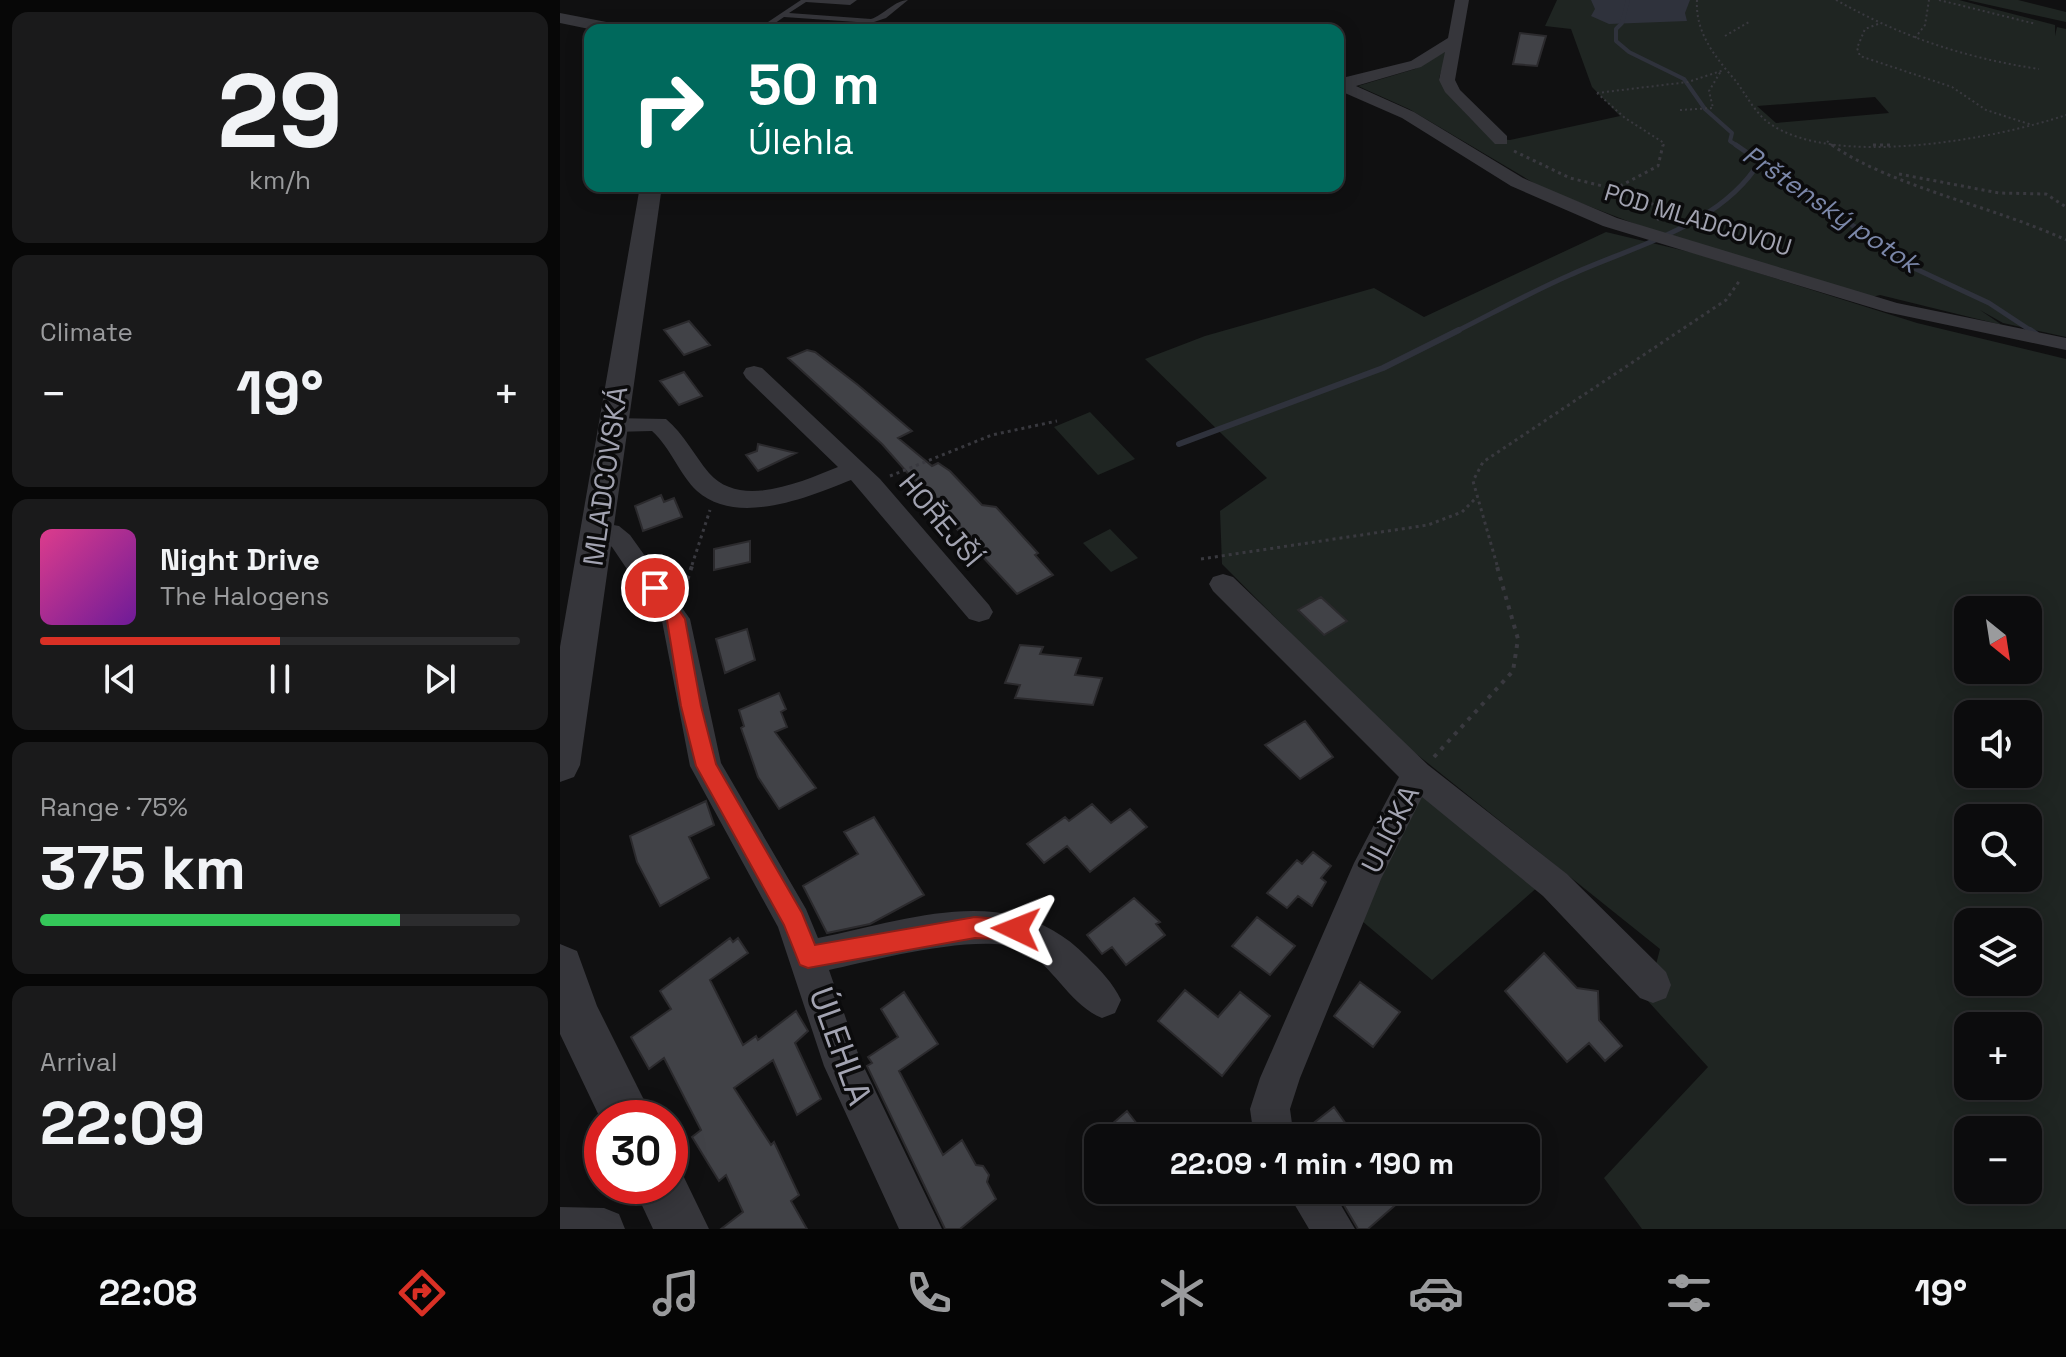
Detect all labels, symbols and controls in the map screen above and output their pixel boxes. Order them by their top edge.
text: 29 [217,45,343,177]
text: 50 m [748,49,880,120]
icon: right [616,56,720,160]
text: Úlehla [748,119,854,165]
water label: Prštenský potok [1736,137,1928,282]
text: km/h [249,163,311,197]
street label: POD MLADCOVOU [1601,176,1796,263]
text: Climate [40,315,133,349]
text: 19° [236,355,324,432]
text: − [40,366,67,422]
text: + [493,366,520,422]
street label: MLADCOVSKÁ [575,384,635,568]
street label: HOŘEJŠÍ [891,466,991,574]
text: Night Drive [160,540,320,579]
pin [621,554,689,622]
icon: arrive [633,566,677,610]
text: The Halogens [160,579,329,613]
north arrow [1954,596,2042,684]
map controls [1954,596,2042,1204]
icon: previous [98,657,142,701]
icon: pause [258,657,302,701]
icon: next [418,657,462,701]
button: sound [1954,700,2042,788]
street label: ULIČKA [1353,779,1427,879]
text: Range · 75% [40,790,188,824]
button: search [1954,804,2042,892]
text: 375 km [40,830,246,907]
position arrow [974,887,1058,971]
button: layers [1954,908,2042,996]
street label: ÚLEHLA [799,981,882,1111]
button: + [1954,1012,2042,1100]
text: Arrival [40,1045,117,1079]
text: 22:09 [40,1085,205,1162]
speed limit sign: 30 [584,1100,688,1204]
button: − [1954,1116,2042,1204]
text: 22:09 · 1 min · 190 m [1170,1144,1454,1183]
icon: directions [394,1265,450,1321]
icon: music [648,1265,704,1321]
icon: phone [901,1265,957,1321]
icon: climate [1154,1265,1210,1321]
icon: car [1408,1265,1464,1321]
icon: filters [1661,1265,1717,1321]
text: 22:08 [99,1270,197,1316]
text: 19° [1915,1270,1967,1316]

